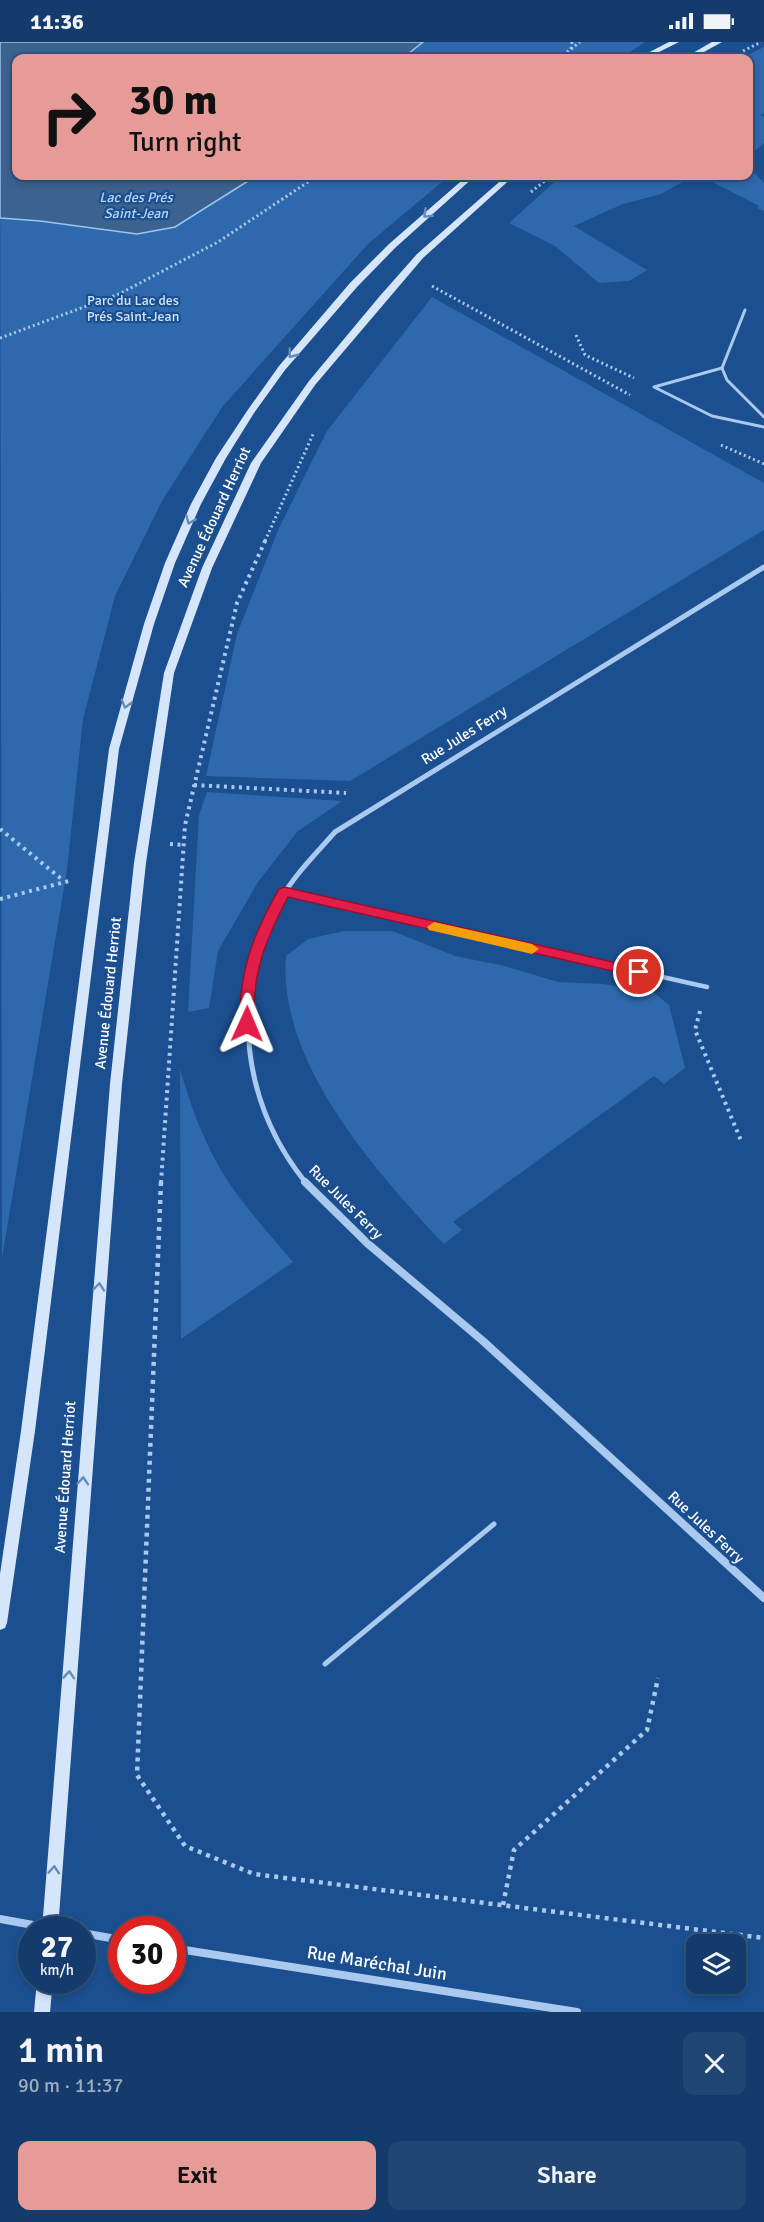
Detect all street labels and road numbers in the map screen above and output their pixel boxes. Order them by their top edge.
street label: Avenue Édouard Herriot [173,444,254,590]
street label: Rue Jules Ferry [418,702,510,768]
street label: Avenue Édouard Herriot [90,916,125,1070]
street label: Rue Jules Ferry [305,1161,387,1243]
street label: Avenue Édouard Herriot [50,1400,79,1554]
street label: Rue Jules Ferry [664,1487,748,1567]
street label: Rue Maréchal Juin [305,1941,449,1985]

